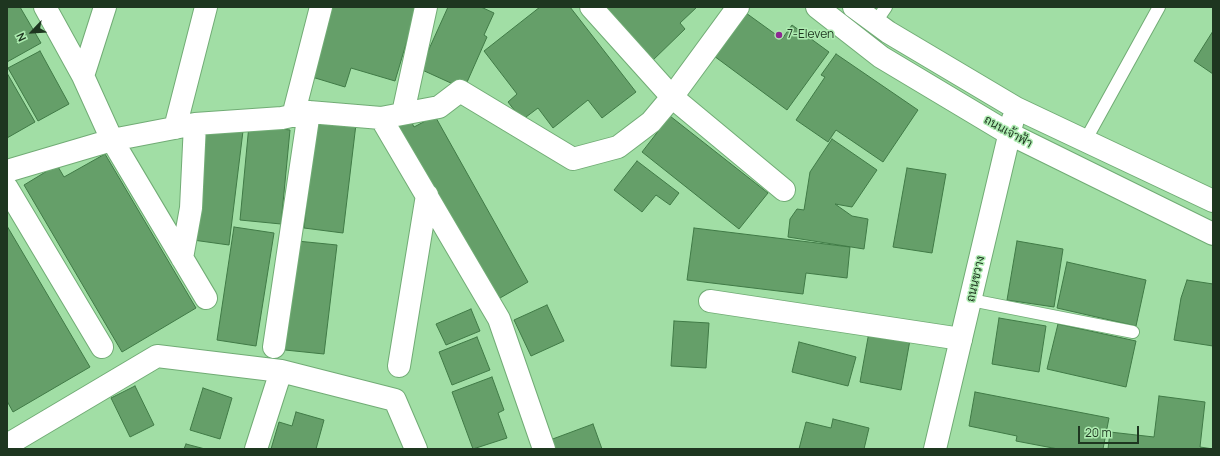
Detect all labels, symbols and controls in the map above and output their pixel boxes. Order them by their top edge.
north arrow [12,12,52,52]
place label: 7-Eleven [787,28,834,42]
marker: 7-Eleven [774,30,784,40]
text: N [12,31,29,44]
street label: ถนนเจ้าฟ้า [981,113,1035,151]
street label: ถนนขวาง [964,255,988,303]
scale bar [1080,418,1141,444]
text: 20 m [1085,424,1112,441]

